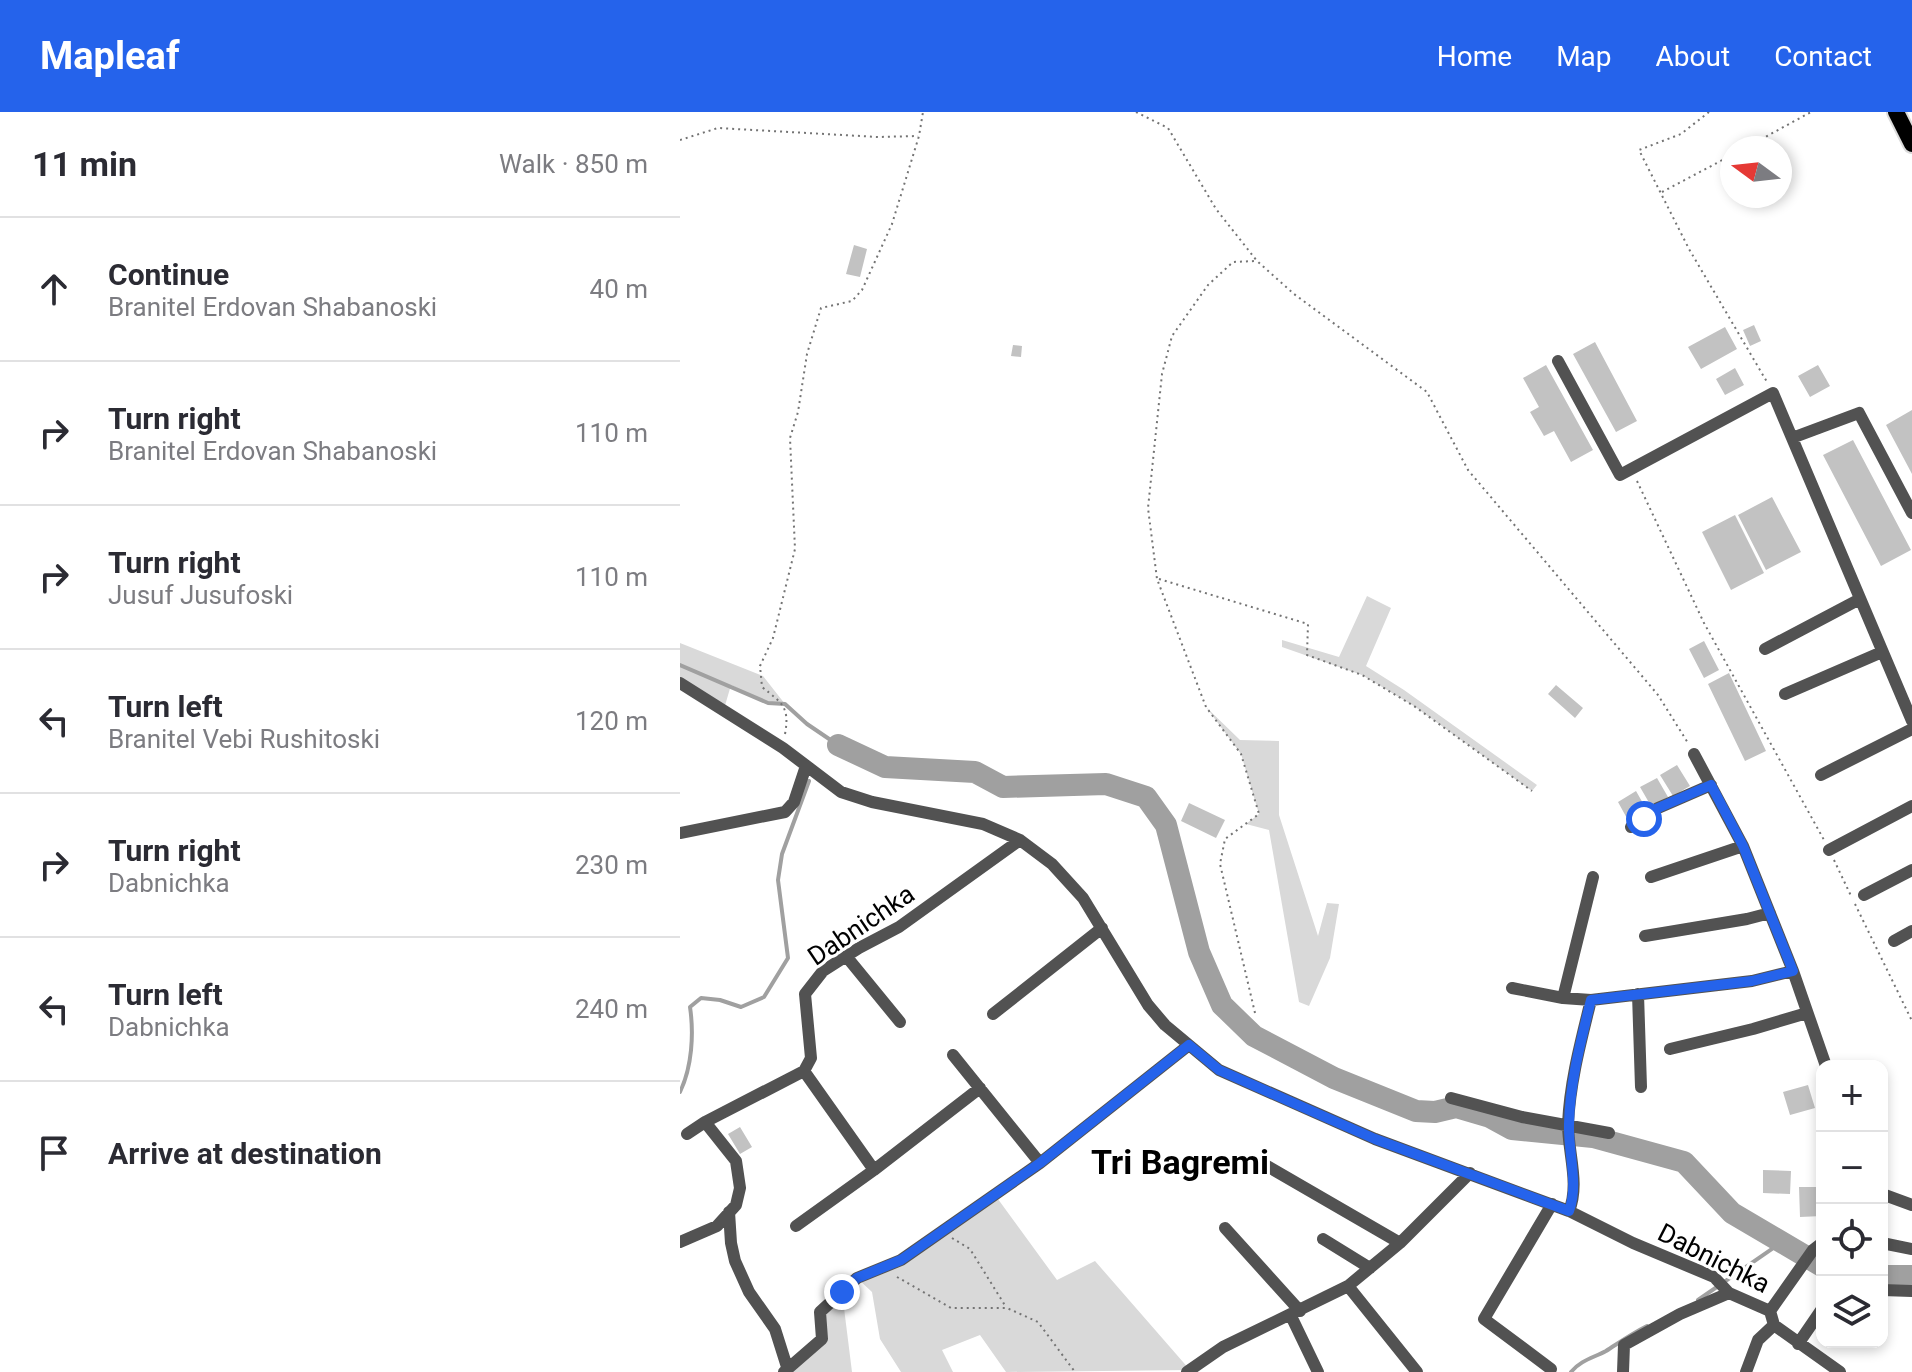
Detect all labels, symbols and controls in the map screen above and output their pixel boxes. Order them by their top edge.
text: Mapleaf [40,34,180,78]
text: Home [1437,40,1512,73]
text: Map [1556,40,1612,73]
text: About [1656,40,1730,73]
text: Contact [1774,40,1872,73]
north arrow [1720,136,1792,208]
text: 11 min [32,144,137,184]
text: Walk · 850 m [499,149,648,179]
text: Continue [108,257,229,292]
icon: ahead [32,267,76,311]
text: 40 m [590,274,648,304]
text: Branitel Erdovan Shabanoski [108,292,437,322]
text: Turn right [108,401,241,436]
icon: right [32,411,76,455]
text: 110 m [575,418,648,448]
text: Branitel Erdovan Shabanoski [108,436,437,466]
text: Turn right [108,545,241,580]
icon: right [32,555,76,599]
text: 110 m [575,562,648,592]
text: Jusuf Jusufoski [108,580,293,610]
text: Turn left [108,689,223,724]
icon: left [32,699,76,743]
text: 120 m [575,706,648,736]
text: Branitel Vebi Rushitoski [108,724,380,754]
route start [1626,801,1662,837]
text: Turn right [108,833,241,868]
icon: right [32,843,76,887]
text: 230 m [575,850,648,880]
text: Dabnichka [108,868,230,898]
street label: Dabnichka [802,879,920,971]
text: Turn left [108,977,223,1012]
icon: left [32,987,76,1031]
text: 240 m [575,994,648,1024]
text: Dabnichka [108,1012,230,1042]
map controls [1816,1060,1888,1348]
button: + [1816,1060,1888,1132]
icon: arrive [32,1131,76,1175]
button: − [1816,1132,1888,1204]
text: Arrive at destination [108,1136,382,1171]
district label: Tri Bagremi [1091,1142,1269,1182]
button: locate [1816,1204,1888,1276]
street label: Dabnichka [1653,1217,1775,1299]
route end [824,1274,860,1310]
button: layers [1816,1276,1888,1348]

